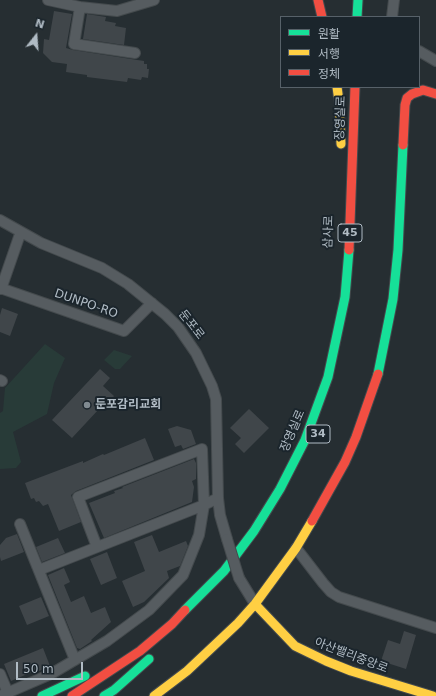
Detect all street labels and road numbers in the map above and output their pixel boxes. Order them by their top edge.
street label: 장영실로 [333,96,349,140]
street label: 삼사로 [321,215,337,249]
road number: 45 [338,224,362,242]
street label: DUNPO-RO [52,286,120,322]
street label: 둔포로 [175,308,207,342]
street label: 장영실로 [278,408,308,454]
road number: 34 [306,425,330,443]
street label: 아산밸리중앙로 [312,635,390,677]

